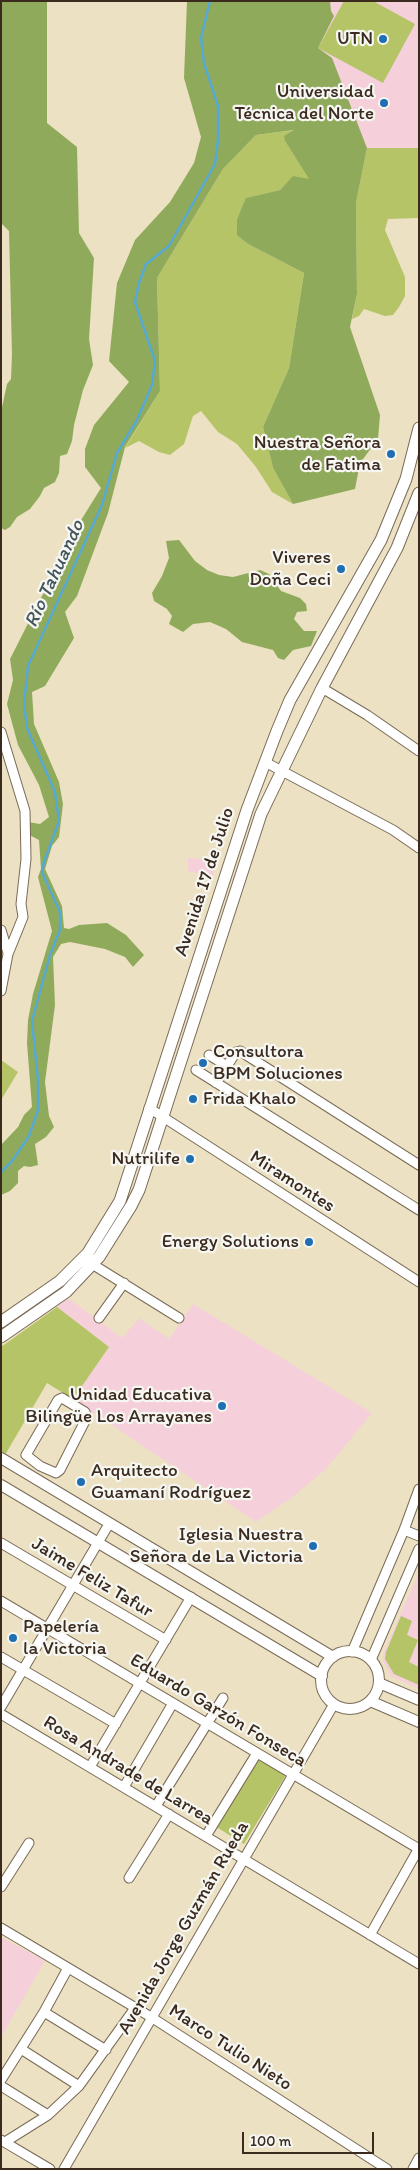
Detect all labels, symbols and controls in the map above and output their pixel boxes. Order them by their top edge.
place label: UTN [337,28,373,50]
marker: UTN [377,33,389,45]
place label: Universidad Técnica del Norte [234,81,374,125]
marker: Universidad Técnica del Norte [378,97,390,109]
place label: Nuestra Señora de Fatima [254,432,381,476]
marker: Nuestra Señora de Fatima [385,448,397,460]
water label: Río Tahuando [20,517,90,631]
place label: Viveres Doña Ceci [249,547,331,591]
marker: Viveres Doña Ceci [335,563,347,575]
street label: Avenida 17 de Julio [170,805,240,959]
place label: Consultora BPM Soluciones [213,1041,343,1085]
marker: Consultora BPM Soluciones [197,1057,209,1069]
place label: Frida Khalo [203,1088,296,1110]
marker: Frida Khalo [187,1093,199,1105]
street label: Miramontes [245,1146,339,1218]
place label: Nutrilife [111,1148,180,1170]
marker: Nutrilife [184,1153,196,1165]
place label: Energy Solutions [162,1231,299,1253]
marker: Energy Solutions [303,1236,315,1248]
place label: Unidad Educativa Bilingüe Los Arrayanes [25,1384,212,1428]
marker: Unidad Educativa Bilingüe Los Arrayanes [216,1400,228,1412]
place label: Arquitecto Guamaní Rodríguez [91,1460,251,1504]
marker: Arquitecto Guamaní Rodríguez [75,1476,87,1488]
place label: Iglesia Nuestra Señora de La Victoria [130,1524,303,1568]
street label: Jaime Feliz Tafur [27,1533,157,1623]
marker: Iglesia Nuestra Señora de La Victoria [307,1540,319,1552]
place label: Papelería la Victoria [23,1616,107,1660]
marker: Papelería la Victoria [7,1632,19,1644]
street label: Eduardo Garzón Fonseca [126,1649,310,1773]
street label: Rosa Andrade de Larrea [39,1711,217,1831]
street label: Avenida Jorge Guzmán Rueda [114,1817,254,2039]
street label: Marco Tulio Nieto [164,2000,296,2096]
scale bar [245,2122,378,2154]
text: 100 m [250,2132,291,2150]

